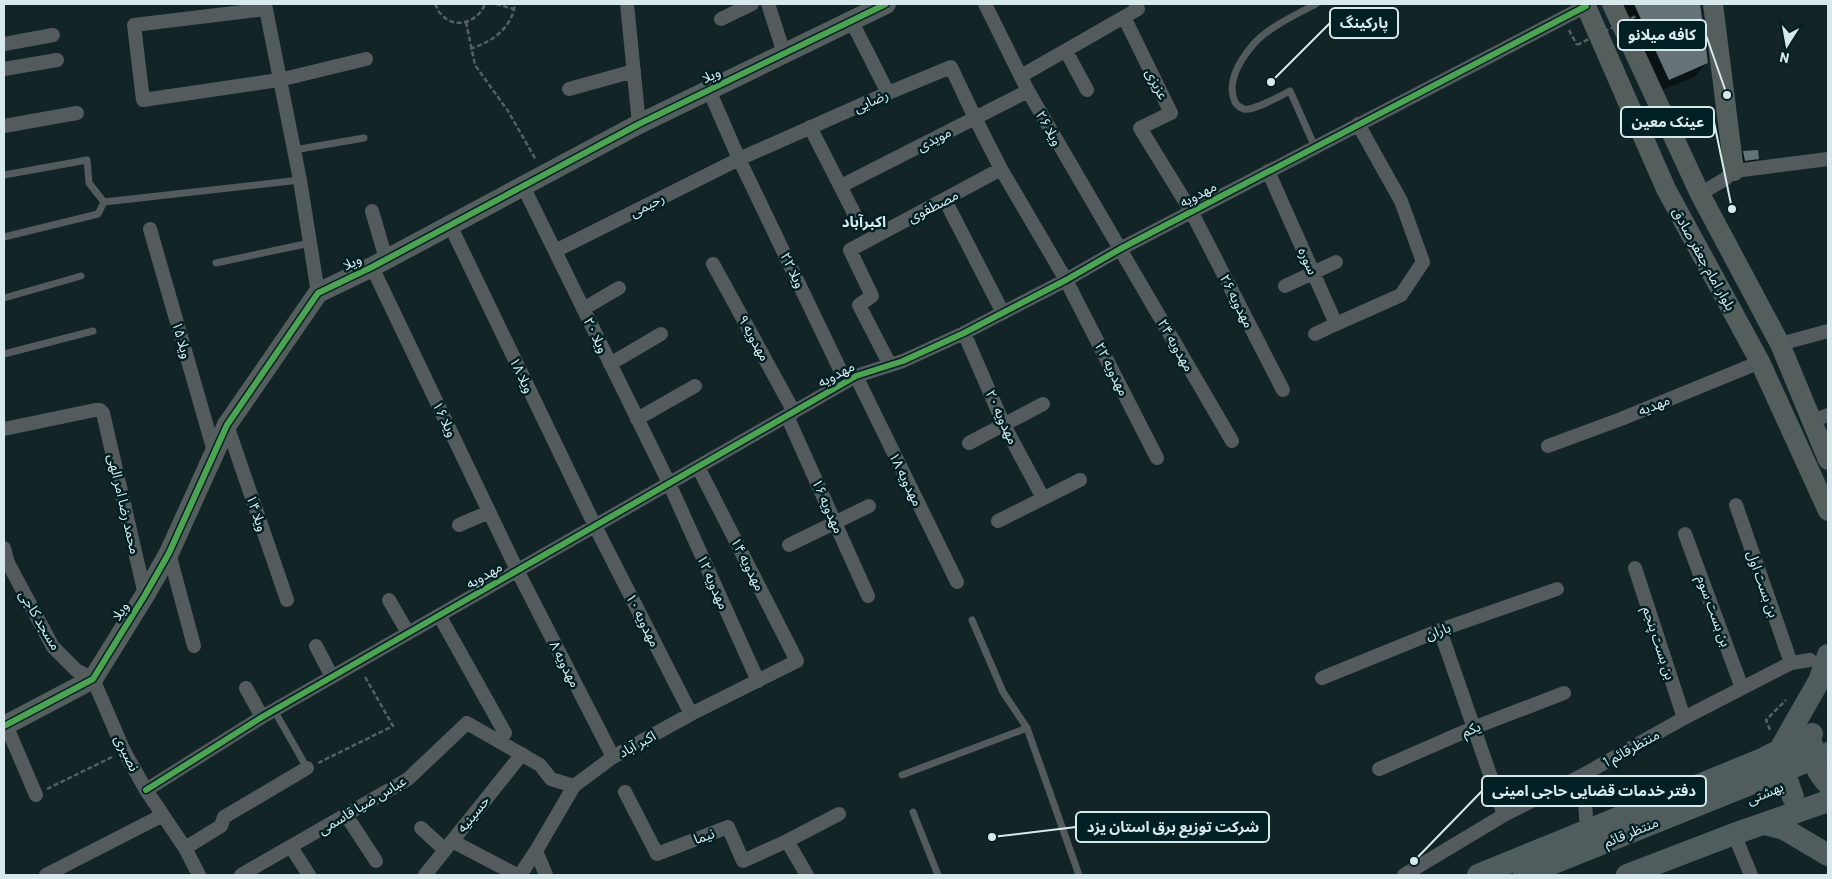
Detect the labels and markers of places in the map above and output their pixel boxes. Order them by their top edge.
callout: پارکینگ [1330,8,1398,38]
callout: کافه میلانو [1618,20,1706,50]
callout: عینک معین [1621,107,1714,137]
callout: دفتر خدمات قضایی حاجی امینی [1482,776,1706,806]
callout: شرکت توزیع برق استان یزد [1076,812,1269,842]

